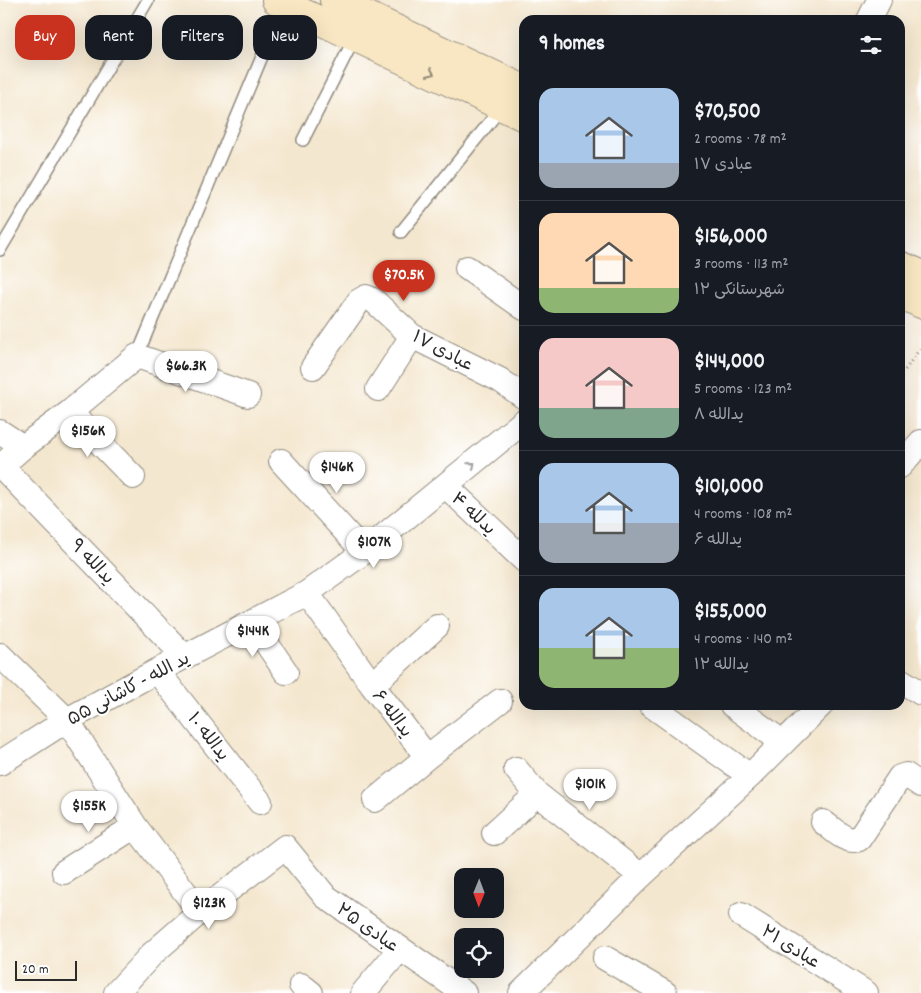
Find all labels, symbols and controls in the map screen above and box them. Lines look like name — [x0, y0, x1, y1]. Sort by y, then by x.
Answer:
chip: Buy — [15, 15, 75, 60]
chip: Rent — [85, 15, 152, 60]
chip: Filters — [162, 15, 243, 60]
chip: New — [253, 15, 317, 60]
text: 9 homes — [539, 30, 605, 60]
icon: filters — [857, 31, 885, 59]
one-way arrow — [426, 67, 435, 77]
text: $70,500 — [694, 98, 761, 128]
icon: home — [579, 108, 639, 168]
text: 2 rooms · 78 m² — [694, 128, 787, 151]
text: عبادی ۱۷ — [694, 154, 753, 177]
text: $156,000 — [694, 223, 768, 253]
icon: home — [579, 233, 639, 293]
text: 3 rooms · 113 m² — [694, 253, 788, 276]
pin: $70.5K — [363, 260, 445, 302]
text: $70.5K — [384, 264, 424, 287]
text: شهرستانکی ۱۲ — [694, 279, 785, 302]
street label: عبادی ۱۷ — [407, 326, 477, 379]
text: $144,000 — [694, 348, 765, 378]
pin: $66.3K — [145, 350, 227, 393]
text: $66.3K — [166, 355, 206, 378]
icon: home — [579, 358, 639, 418]
text: 5 rooms · 123 m² — [694, 378, 792, 401]
text: یدالله ۸ — [694, 404, 744, 427]
pin: $156K — [53, 416, 123, 458]
text: $156K — [71, 420, 105, 443]
pin: $146K — [302, 452, 372, 494]
text: $146K — [320, 456, 354, 479]
one-way arrow — [466, 461, 475, 470]
text: $101,000 — [694, 473, 764, 503]
icon: home — [579, 483, 639, 543]
street label: یدلله ۴ — [444, 488, 500, 542]
text: 4 rooms · 108 m² — [694, 503, 792, 526]
pin: $107K — [339, 526, 409, 569]
text: یدالله ۶ — [694, 529, 742, 552]
text: $107K — [357, 531, 391, 554]
street label: یدالله ۹ — [63, 534, 119, 591]
text: $155,000 — [694, 598, 767, 628]
icon: home — [579, 608, 639, 668]
pin: $144K — [218, 616, 288, 658]
text: $144K — [237, 620, 269, 643]
text: 4 rooms · 140 m² — [694, 628, 793, 651]
street label: ید الله - کاشانی ۵۵ — [63, 647, 195, 733]
text: یدالله ۱۲ — [694, 654, 749, 677]
street label: یدالله ۶ — [365, 685, 417, 744]
street label: یدالله ۱۰ — [180, 708, 234, 767]
pin: $101K — [555, 768, 625, 811]
text: $101K — [574, 773, 606, 796]
pin: $155K — [54, 790, 124, 833]
text: $155K — [72, 795, 106, 818]
north arrow — [454, 868, 504, 918]
map controls — [454, 868, 504, 978]
pin: $123K — [174, 888, 244, 930]
text: $123K — [192, 892, 226, 915]
street label: عبادی ۲۵ — [330, 898, 403, 960]
street label: عبادی ۲۱ — [755, 920, 824, 976]
button: locate — [454, 928, 504, 978]
scale bar — [15, 958, 78, 981]
text: 20 m — [22, 960, 49, 980]

